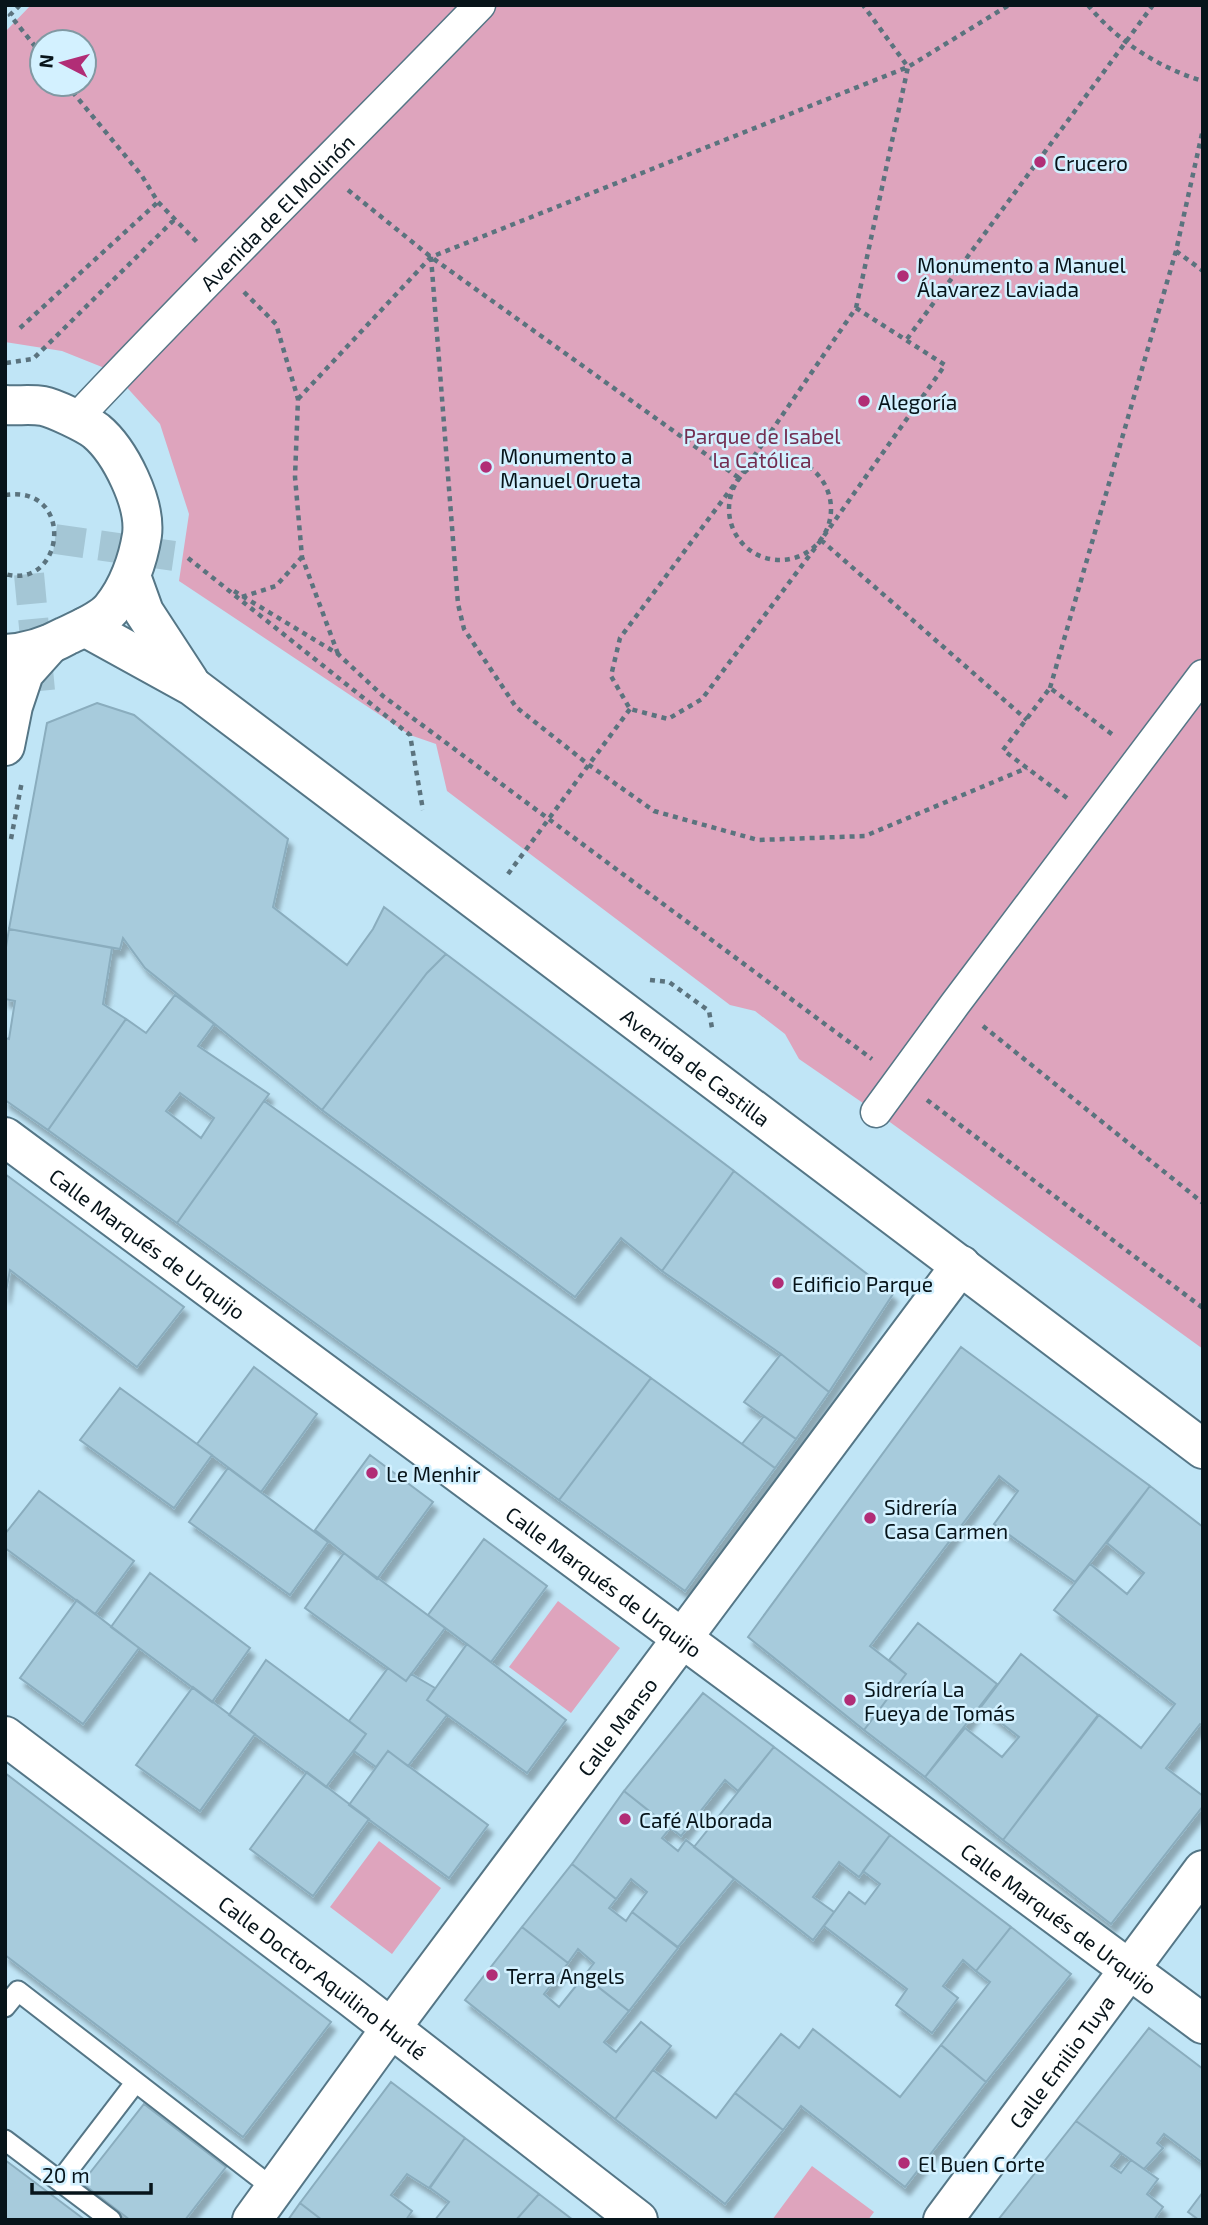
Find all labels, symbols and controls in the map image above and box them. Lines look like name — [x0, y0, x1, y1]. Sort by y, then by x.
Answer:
north arrow — [28, 28, 98, 98]
text: N — [33, 53, 58, 69]
street label: Avenida de El Molinón — [194, 128, 359, 295]
place label: Crucero — [1054, 150, 1128, 175]
marker: Crucero — [1032, 154, 1048, 170]
place label: Monumento a Manuel Álavarez Laviada — [917, 252, 1127, 301]
marker: Monumento a Manuel Álavarez Laviada — [895, 268, 911, 284]
place label: Alegoría — [878, 389, 957, 414]
marker: Alegoría — [856, 393, 872, 409]
park label: Parque de Isabel la Católica — [683, 423, 841, 472]
place label: Monumento a Manuel Orueta — [500, 443, 641, 492]
marker: Monumento a Manuel Orueta — [478, 459, 494, 475]
street label: Avenida de Castilla — [617, 1002, 776, 1131]
street label: Calle Marqués de Urquijo — [45, 1162, 251, 1324]
place label: Edificio Parque — [792, 1271, 933, 1296]
marker: Edificio Parque — [770, 1275, 786, 1291]
place label: Le Menhir — [386, 1461, 481, 1486]
marker: Le Menhir — [364, 1465, 380, 1481]
place label: Sidrería Casa Carmen — [884, 1494, 1008, 1543]
street label: Calle Marqués de Urquijo — [502, 1500, 707, 1662]
marker: Sidrería Casa Carmen — [862, 1510, 878, 1526]
street label: Calle Manso — [572, 1672, 662, 1780]
place label: Sidrería La Fueya de Tomás — [864, 1676, 1015, 1725]
marker: Sidrería La Fueya de Tomás — [842, 1692, 858, 1708]
place label: Café Alborada — [639, 1807, 772, 1832]
marker: Café Alborada — [617, 1811, 633, 1827]
street label: Calle Marqués de Urquijo — [957, 1837, 1162, 1998]
street label: Calle Doctor Aquilino Hurlé — [214, 1890, 432, 2064]
place label: Terra Angels — [506, 1963, 625, 1988]
marker: Terra Angels — [484, 1967, 500, 1983]
street label: Calle Emilio Tuya — [1003, 1989, 1119, 2133]
place label: El Buen Corte — [918, 2151, 1045, 2176]
scale bar — [32, 2152, 150, 2196]
marker: El Buen Corte — [896, 2155, 912, 2171]
text: 20 m — [42, 2162, 90, 2187]

